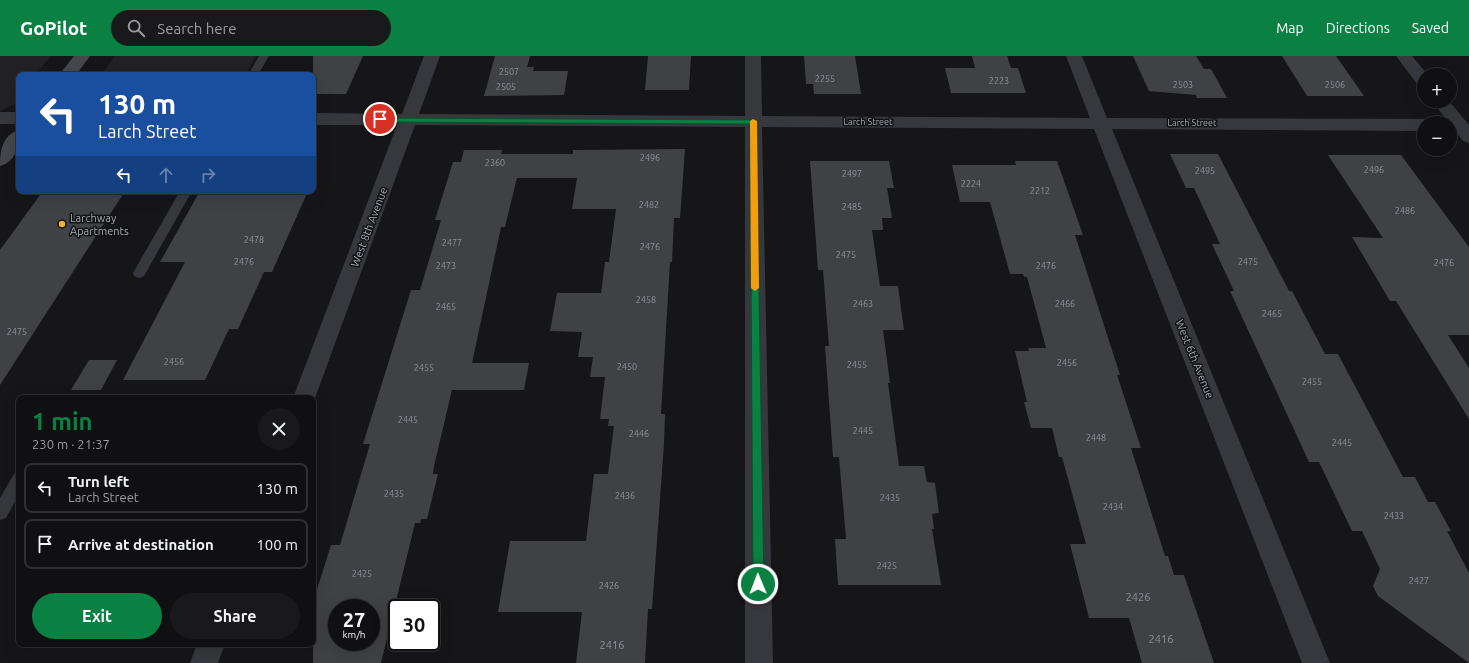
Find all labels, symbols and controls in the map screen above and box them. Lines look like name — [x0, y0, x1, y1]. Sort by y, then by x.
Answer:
search box — [111, 10, 391, 46]
text: GoPilot — [20, 17, 87, 39]
icon: search — [125, 17, 147, 39]
text: Search here — [157, 20, 237, 37]
text: Map — [1276, 20, 1304, 36]
text: Directions — [1326, 20, 1390, 36]
text: Saved — [1412, 20, 1449, 36]
house number: 2507 — [499, 67, 519, 77]
map controls — [1417, 68, 1457, 156]
button: + — [1417, 68, 1457, 108]
house number: 2255 — [815, 74, 835, 84]
house number: 2223 — [989, 76, 1009, 86]
house number: 2503 — [1173, 80, 1193, 90]
house number: 2506 — [1325, 80, 1345, 90]
house number: 2505 — [496, 82, 516, 92]
icon: left — [32, 88, 84, 140]
text: 130 m — [98, 88, 176, 119]
pin — [363, 102, 397, 136]
icon: arrive — [369, 108, 391, 130]
button: − — [1417, 116, 1457, 156]
street label: Larch Street — [843, 117, 893, 127]
street label: Larch Street — [1167, 118, 1217, 128]
text: Larch Street — [98, 121, 196, 141]
house number: 2496 — [640, 153, 660, 163]
house number: 2360 — [485, 158, 505, 168]
icon: left — [113, 164, 135, 186]
icon: ahead — [155, 164, 177, 186]
icon: right — [197, 164, 219, 186]
house number: 2496 — [1364, 165, 1384, 175]
house number: 2495 — [1195, 166, 1215, 176]
house number: 2497 — [842, 169, 862, 179]
house number: 2224 — [961, 179, 981, 189]
street label: West 8th Avenue — [348, 186, 390, 268]
house number: 2212 — [1030, 186, 1050, 196]
house number: 2482 — [639, 200, 659, 210]
house number: 2485 — [842, 202, 862, 212]
house number: 2486 — [1395, 206, 1415, 216]
place label: Larchway Apartments — [70, 212, 129, 237]
marker: Larchway Apartments — [57, 219, 67, 229]
house number: 2478 — [244, 235, 264, 245]
house number: 2477 — [442, 238, 462, 248]
house number: 2476 — [640, 242, 660, 252]
house number: 2475 — [836, 250, 856, 260]
house number: 2476 — [234, 257, 254, 267]
house number: 2475 — [1238, 257, 1258, 267]
house number: 2476 — [1434, 258, 1454, 268]
house number: 2473 — [436, 261, 456, 271]
house number: 2476 — [1036, 261, 1056, 271]
house number: 2458 — [636, 295, 656, 305]
house number: 2463 — [853, 299, 873, 309]
house number: 2466 — [1055, 299, 1075, 309]
house number: 2465 — [436, 302, 456, 312]
house number: 2465 — [1262, 309, 1282, 319]
street label: West 6th Avenue — [1174, 318, 1216, 400]
house number: 2475 — [7, 327, 27, 337]
house number: 2456 — [164, 357, 184, 367]
house number: 2456 — [1057, 358, 1077, 368]
house number: 2455 — [847, 360, 867, 370]
house number: 2450 — [617, 362, 637, 372]
house number: 2455 — [414, 363, 434, 373]
house number: 2455 — [1302, 377, 1322, 387]
text: 1 min — [32, 408, 93, 435]
button: close — [258, 408, 300, 450]
house number: 2445 — [398, 415, 418, 425]
house number: 2445 — [853, 426, 873, 436]
house number: 2446 — [629, 429, 649, 439]
house number: 2448 — [1086, 433, 1106, 443]
text: 230 m · 21:37 — [32, 437, 110, 451]
house number: 2445 — [1332, 438, 1352, 448]
text: Turn left — [68, 473, 129, 490]
icon: left — [34, 477, 56, 499]
text: 130 m — [256, 480, 298, 497]
house number: 2435 — [384, 489, 404, 499]
text: Larch Street — [68, 490, 139, 504]
house number: 2436 — [615, 491, 635, 501]
house number: 2435 — [880, 493, 900, 503]
house number: 2434 — [1103, 502, 1123, 512]
house number: 2433 — [1384, 511, 1404, 521]
icon: arrive — [34, 533, 56, 555]
text: Arrive at destination — [68, 536, 214, 553]
text: 100 m — [256, 536, 298, 553]
house number: 2425 — [877, 561, 897, 571]
position arrow — [737, 563, 779, 605]
house number: 2425 — [352, 569, 372, 579]
house number: 2427 — [1409, 576, 1429, 586]
house number: 2426 — [599, 581, 619, 591]
house number: 2426 — [1126, 591, 1150, 603]
button: Exit — [32, 593, 162, 639]
button: Share — [170, 593, 300, 639]
speed limit sign: 30 — [388, 599, 440, 651]
text: 27 — [343, 608, 365, 631]
text: km/h — [342, 629, 366, 640]
house number: 2416 — [1149, 633, 1173, 645]
house number: 2416 — [600, 639, 624, 651]

